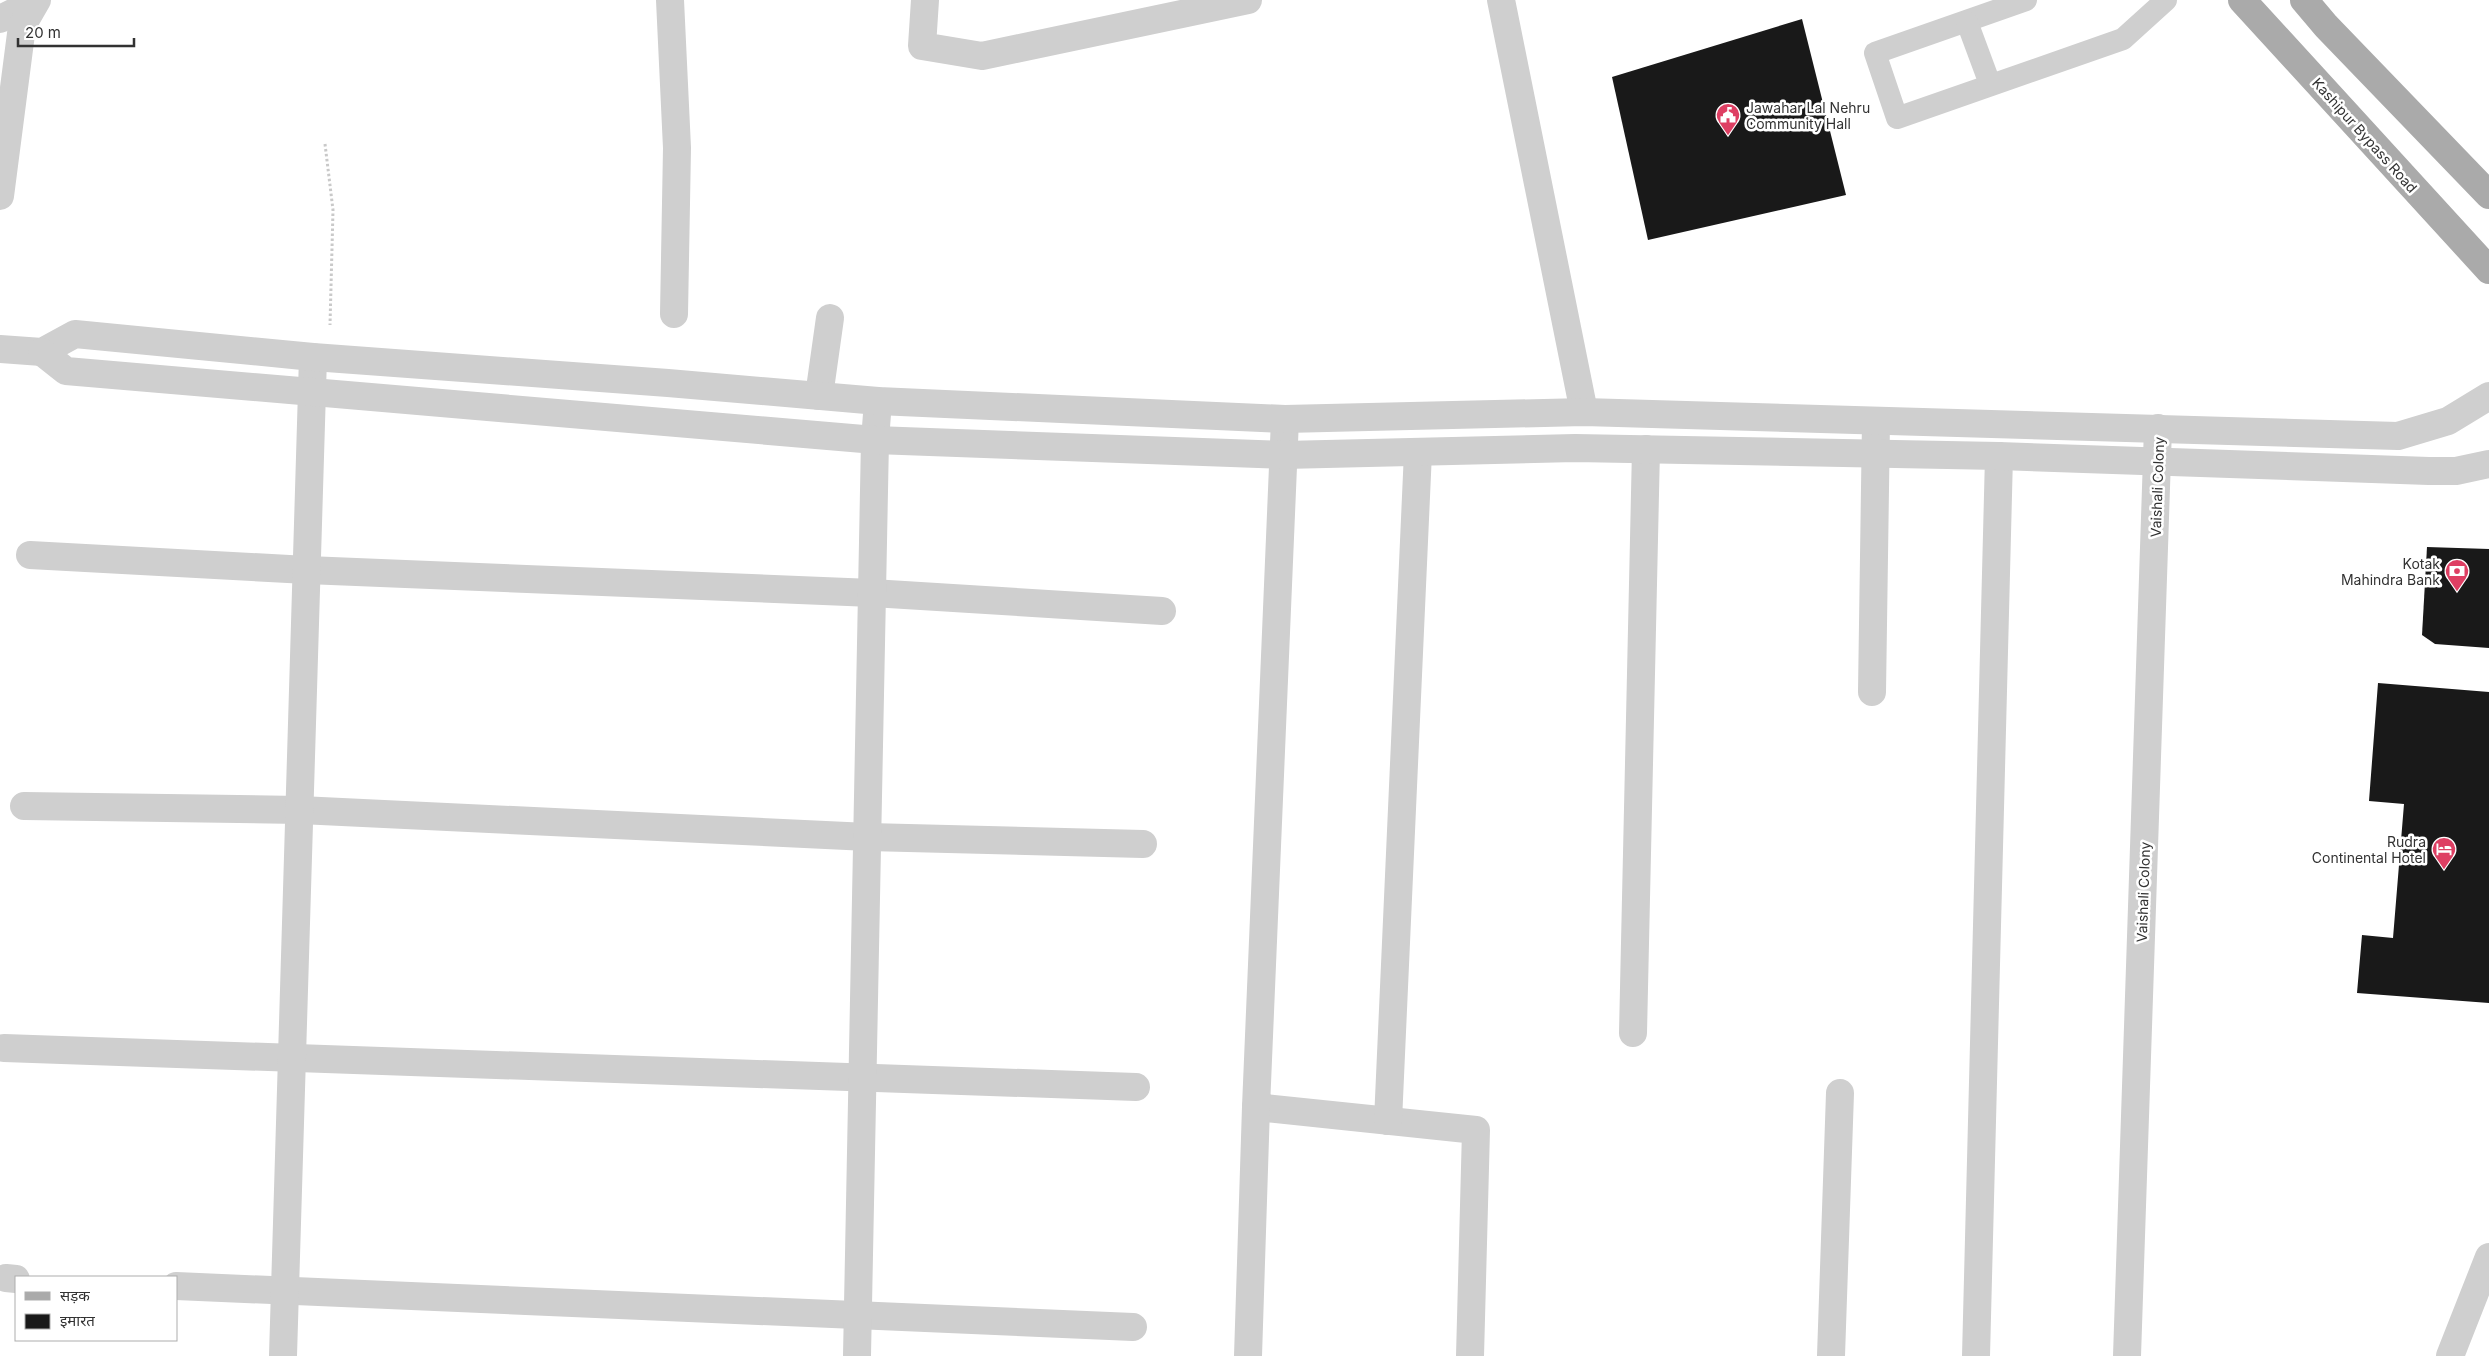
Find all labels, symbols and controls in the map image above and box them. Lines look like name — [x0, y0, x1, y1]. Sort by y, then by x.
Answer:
scale bar — [18, 15, 134, 47]
text: 20 m — [25, 23, 61, 42]
street label: Kashipur Bypass Road — [2309, 74, 2421, 196]
place label: Jawahar Lal Nehru Community Hall — [1746, 99, 1870, 132]
public building icon: Jawahar Lal Nehru Community Hall — [1715, 102, 1741, 136]
street label: Vaishali Colony — [2147, 436, 2167, 538]
place label: Kotak Mahindra Bank — [2341, 555, 2440, 588]
bank icon: Kotak Mahindra Bank — [2444, 558, 2470, 592]
place label: Rudra Continental Hotel — [2312, 833, 2426, 866]
hotel icon: Rudra Continental Hotel — [2431, 836, 2457, 870]
street label: Vaishali Colony — [2133, 841, 2153, 943]
legend — [15, 1276, 178, 1341]
text: सड़क — [60, 1286, 90, 1305]
text: इमारत — [60, 1311, 95, 1330]

